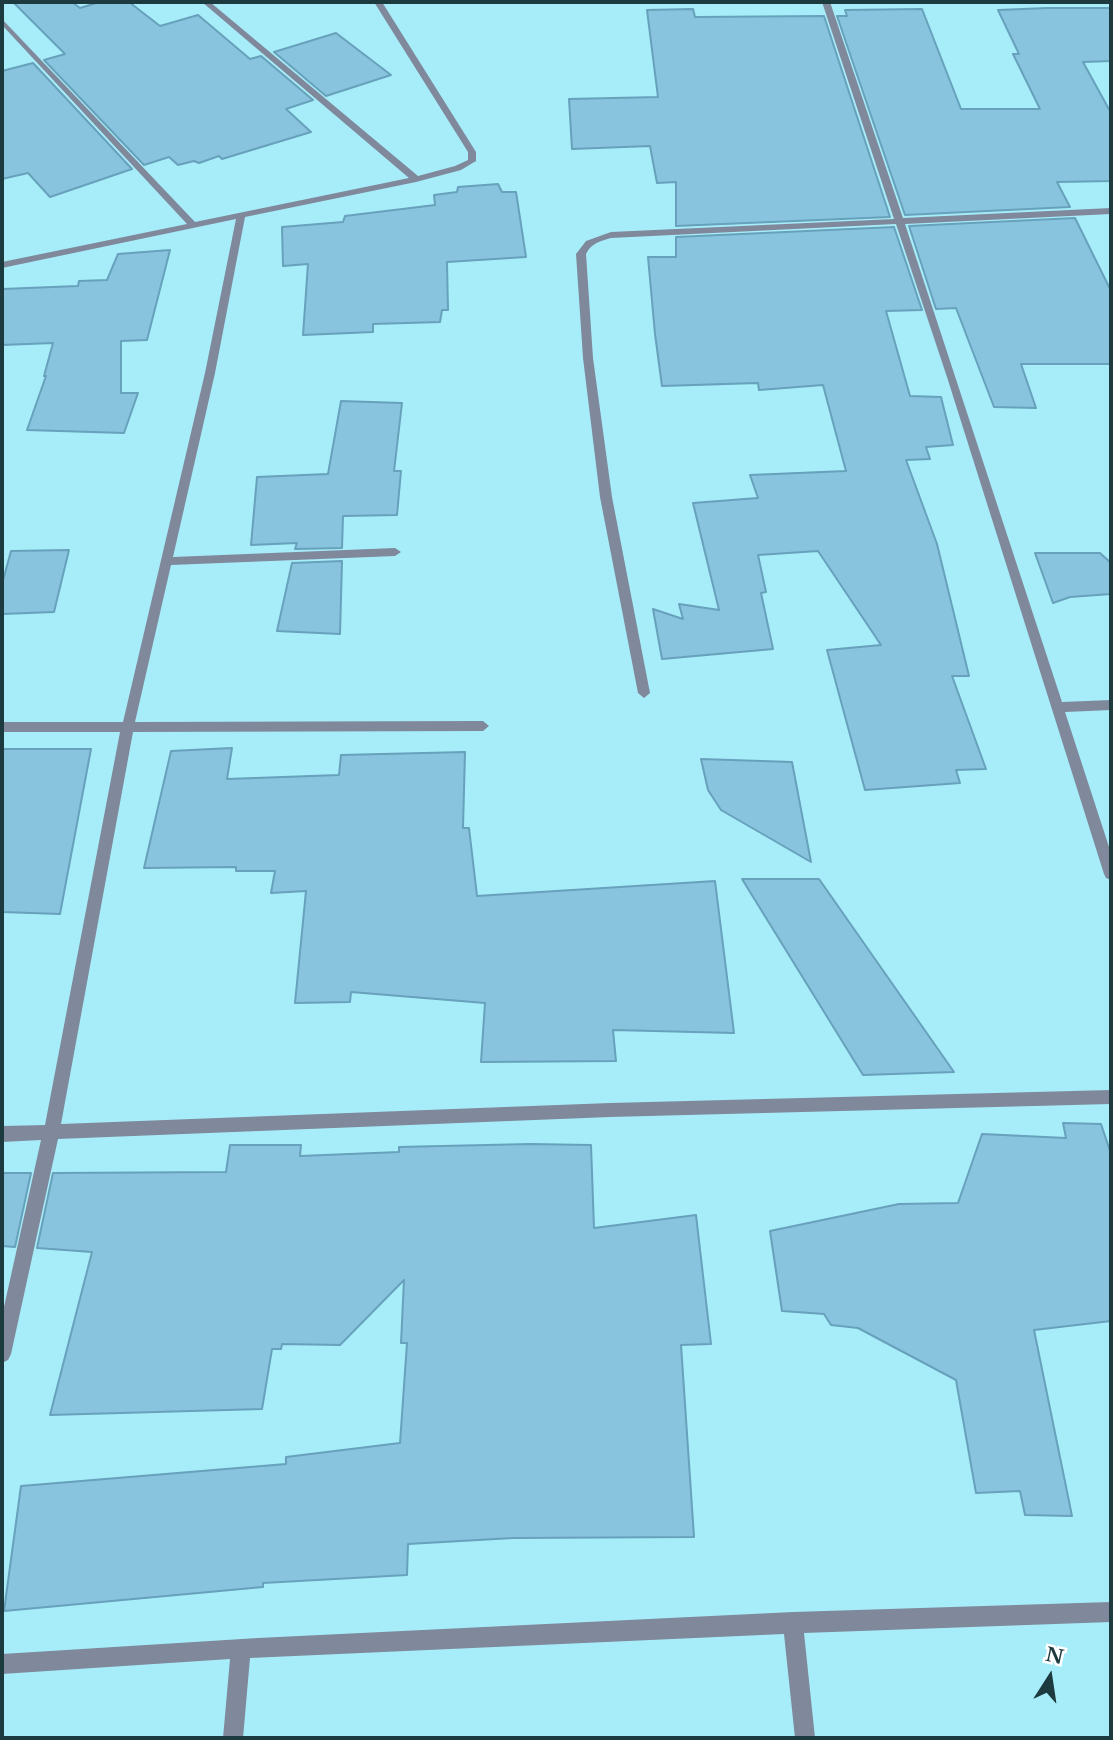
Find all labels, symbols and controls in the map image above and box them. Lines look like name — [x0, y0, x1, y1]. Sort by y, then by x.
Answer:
north arrow — [1015, 1642, 1085, 1712]
text: N — [1043, 1643, 1066, 1669]

